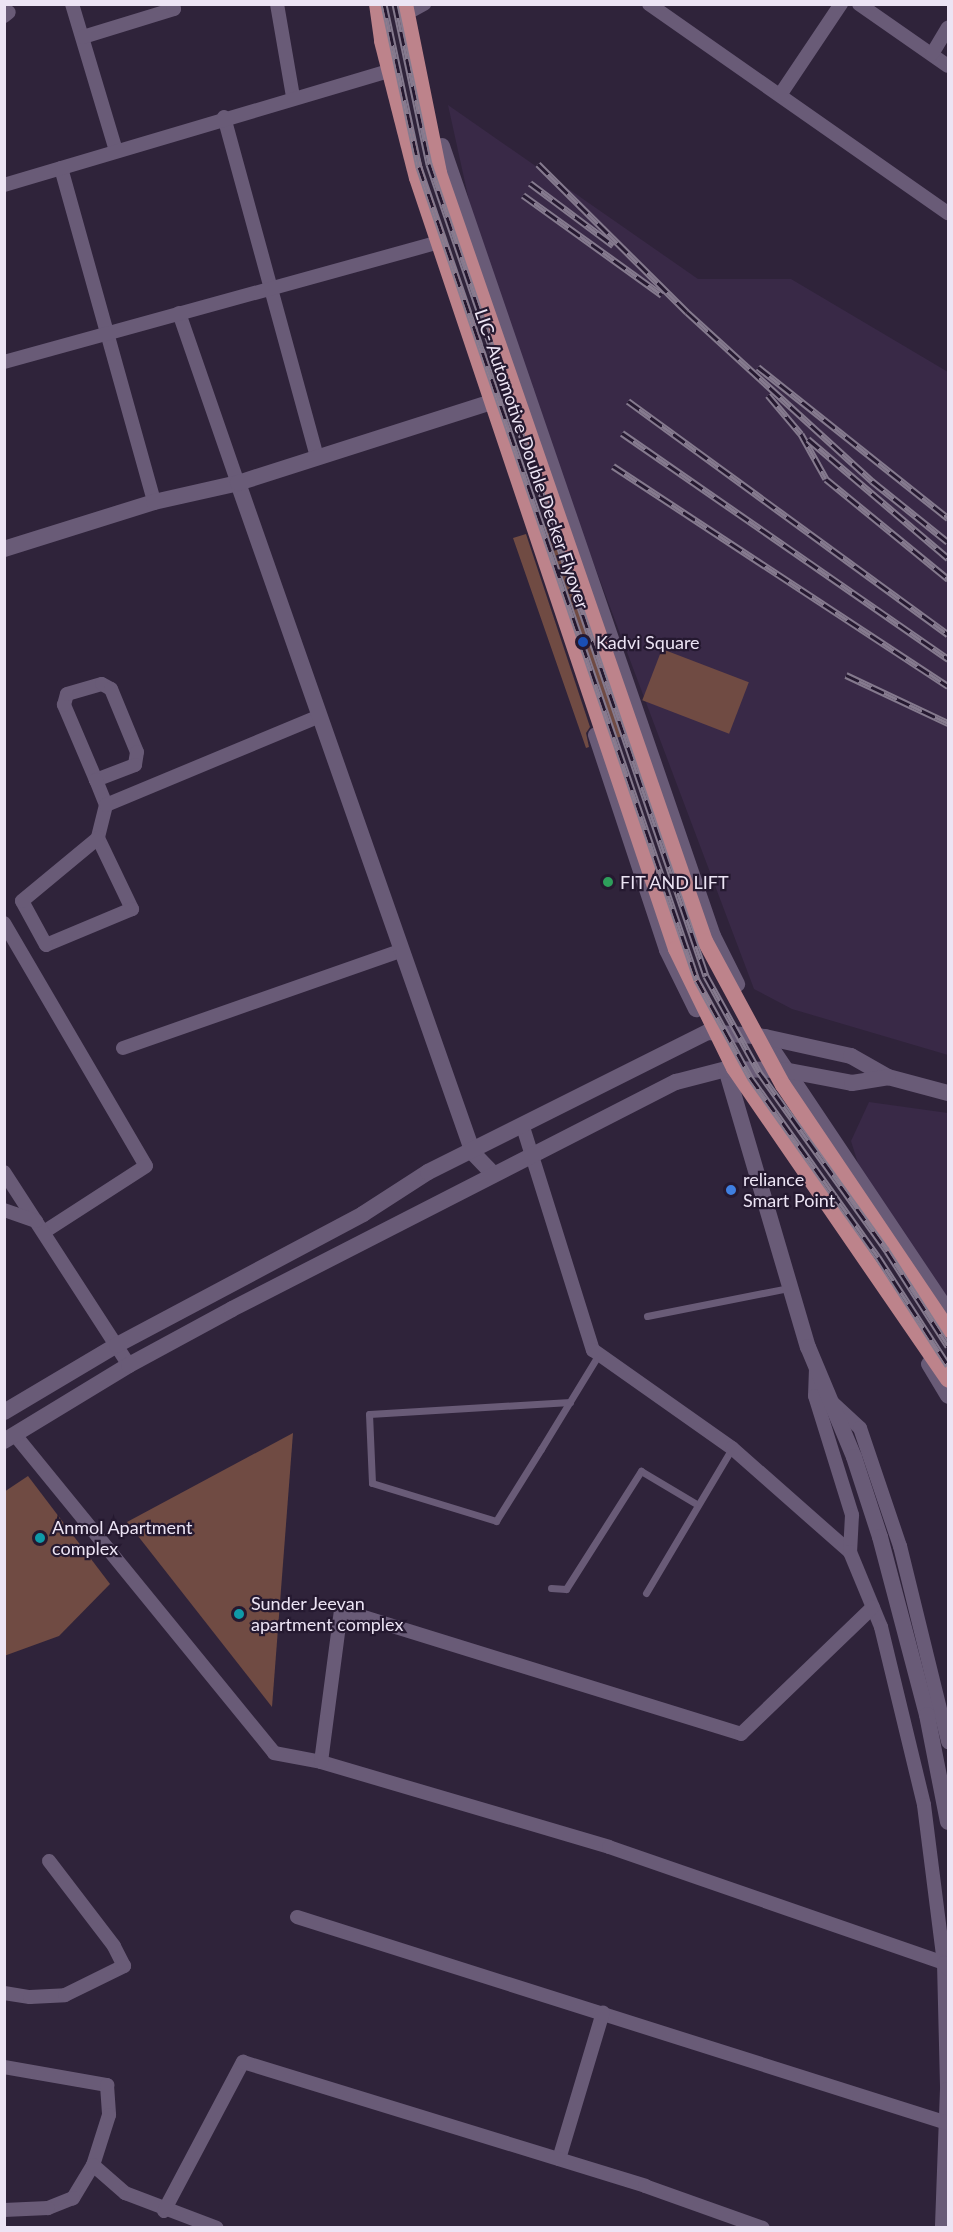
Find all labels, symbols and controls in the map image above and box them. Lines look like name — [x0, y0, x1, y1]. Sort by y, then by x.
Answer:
street label: LIC- Automotive Double Decker Flyover — [470, 306, 594, 612]
place label: Kadvi Square — [596, 631, 700, 653]
marker: Kadvi Square — [574, 633, 592, 651]
place label: FIT AND LIFT — [620, 871, 730, 893]
marker: FIT AND LIFT — [601, 875, 615, 889]
place label: reliance Smart Point — [743, 1169, 835, 1212]
marker: reliance Smart Point — [724, 1183, 738, 1197]
place label: Anmol Apartment complex — [52, 1517, 193, 1559]
marker: Anmol Apartment complex — [33, 1531, 47, 1545]
place label: Sunder Jeevan apartment complex — [251, 1593, 403, 1636]
marker: Sunder Jeevan apartment complex — [232, 1607, 246, 1621]

